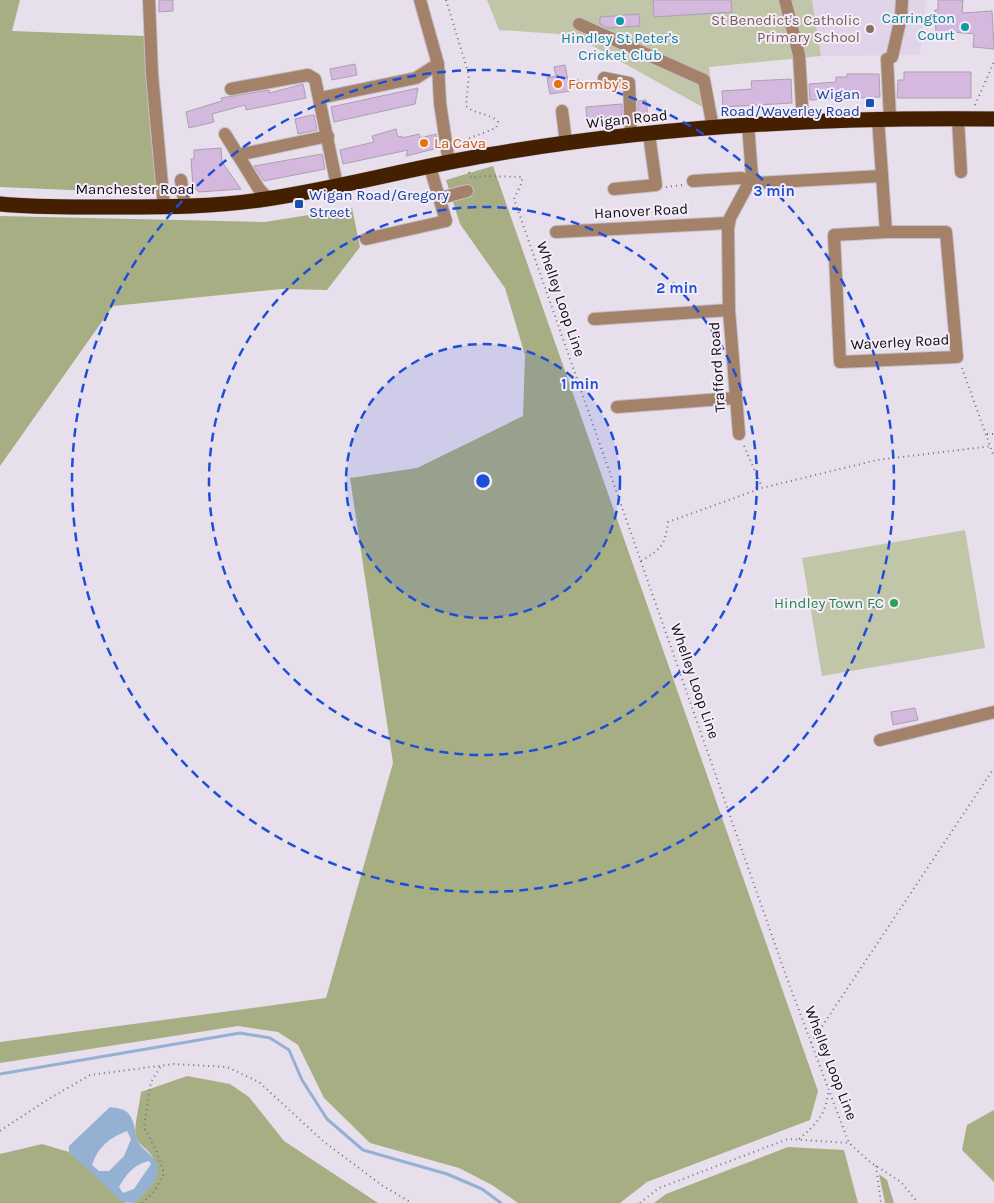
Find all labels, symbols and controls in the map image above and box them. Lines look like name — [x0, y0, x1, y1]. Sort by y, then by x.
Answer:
place label: Carrington Court — [882, 9, 955, 44]
place label: St Benedict's Catholic Primary School — [711, 11, 860, 46]
marker: Hindley St Peter's Cricket Club — [614, 15, 626, 27]
marker: Carrington Court — [959, 21, 971, 33]
marker: St Benedict's Catholic Primary School — [864, 23, 876, 35]
place label: Hindley St Peter's Cricket Club — [561, 29, 679, 64]
place label: Formby's — [568, 75, 629, 93]
marker: Formby's — [552, 78, 564, 90]
place label: Wigan Road/Waverley Road — [720, 85, 860, 120]
marker: Wigan Road/Waverley Road — [864, 97, 876, 109]
street label: Wigan Road — [585, 106, 669, 132]
place label: La Cava — [434, 134, 486, 152]
marker: La Cava — [418, 137, 430, 149]
street label: Manchester Road — [75, 180, 195, 198]
text: 3 min — [753, 182, 795, 200]
place label: Wigan Road/Gregory Street — [309, 186, 449, 221]
marker: Wigan Road/Gregory Street — [293, 198, 305, 210]
street label: Hanover Road — [593, 200, 689, 222]
street label: Whelley Loop Line — [533, 239, 589, 359]
text: 2 min — [656, 279, 698, 297]
street label: Trafford Road — [705, 321, 729, 413]
street label: Waverley Road — [850, 330, 950, 354]
text: 1 min — [561, 375, 599, 393]
centre of rings — [474, 472, 492, 490]
place label: Hindley Town FC — [774, 594, 884, 612]
marker: Hindley Town FC — [888, 597, 900, 609]
street label: Whelley Loop Line — [667, 621, 723, 741]
street label: Whelley Loop Line — [801, 1003, 861, 1123]

